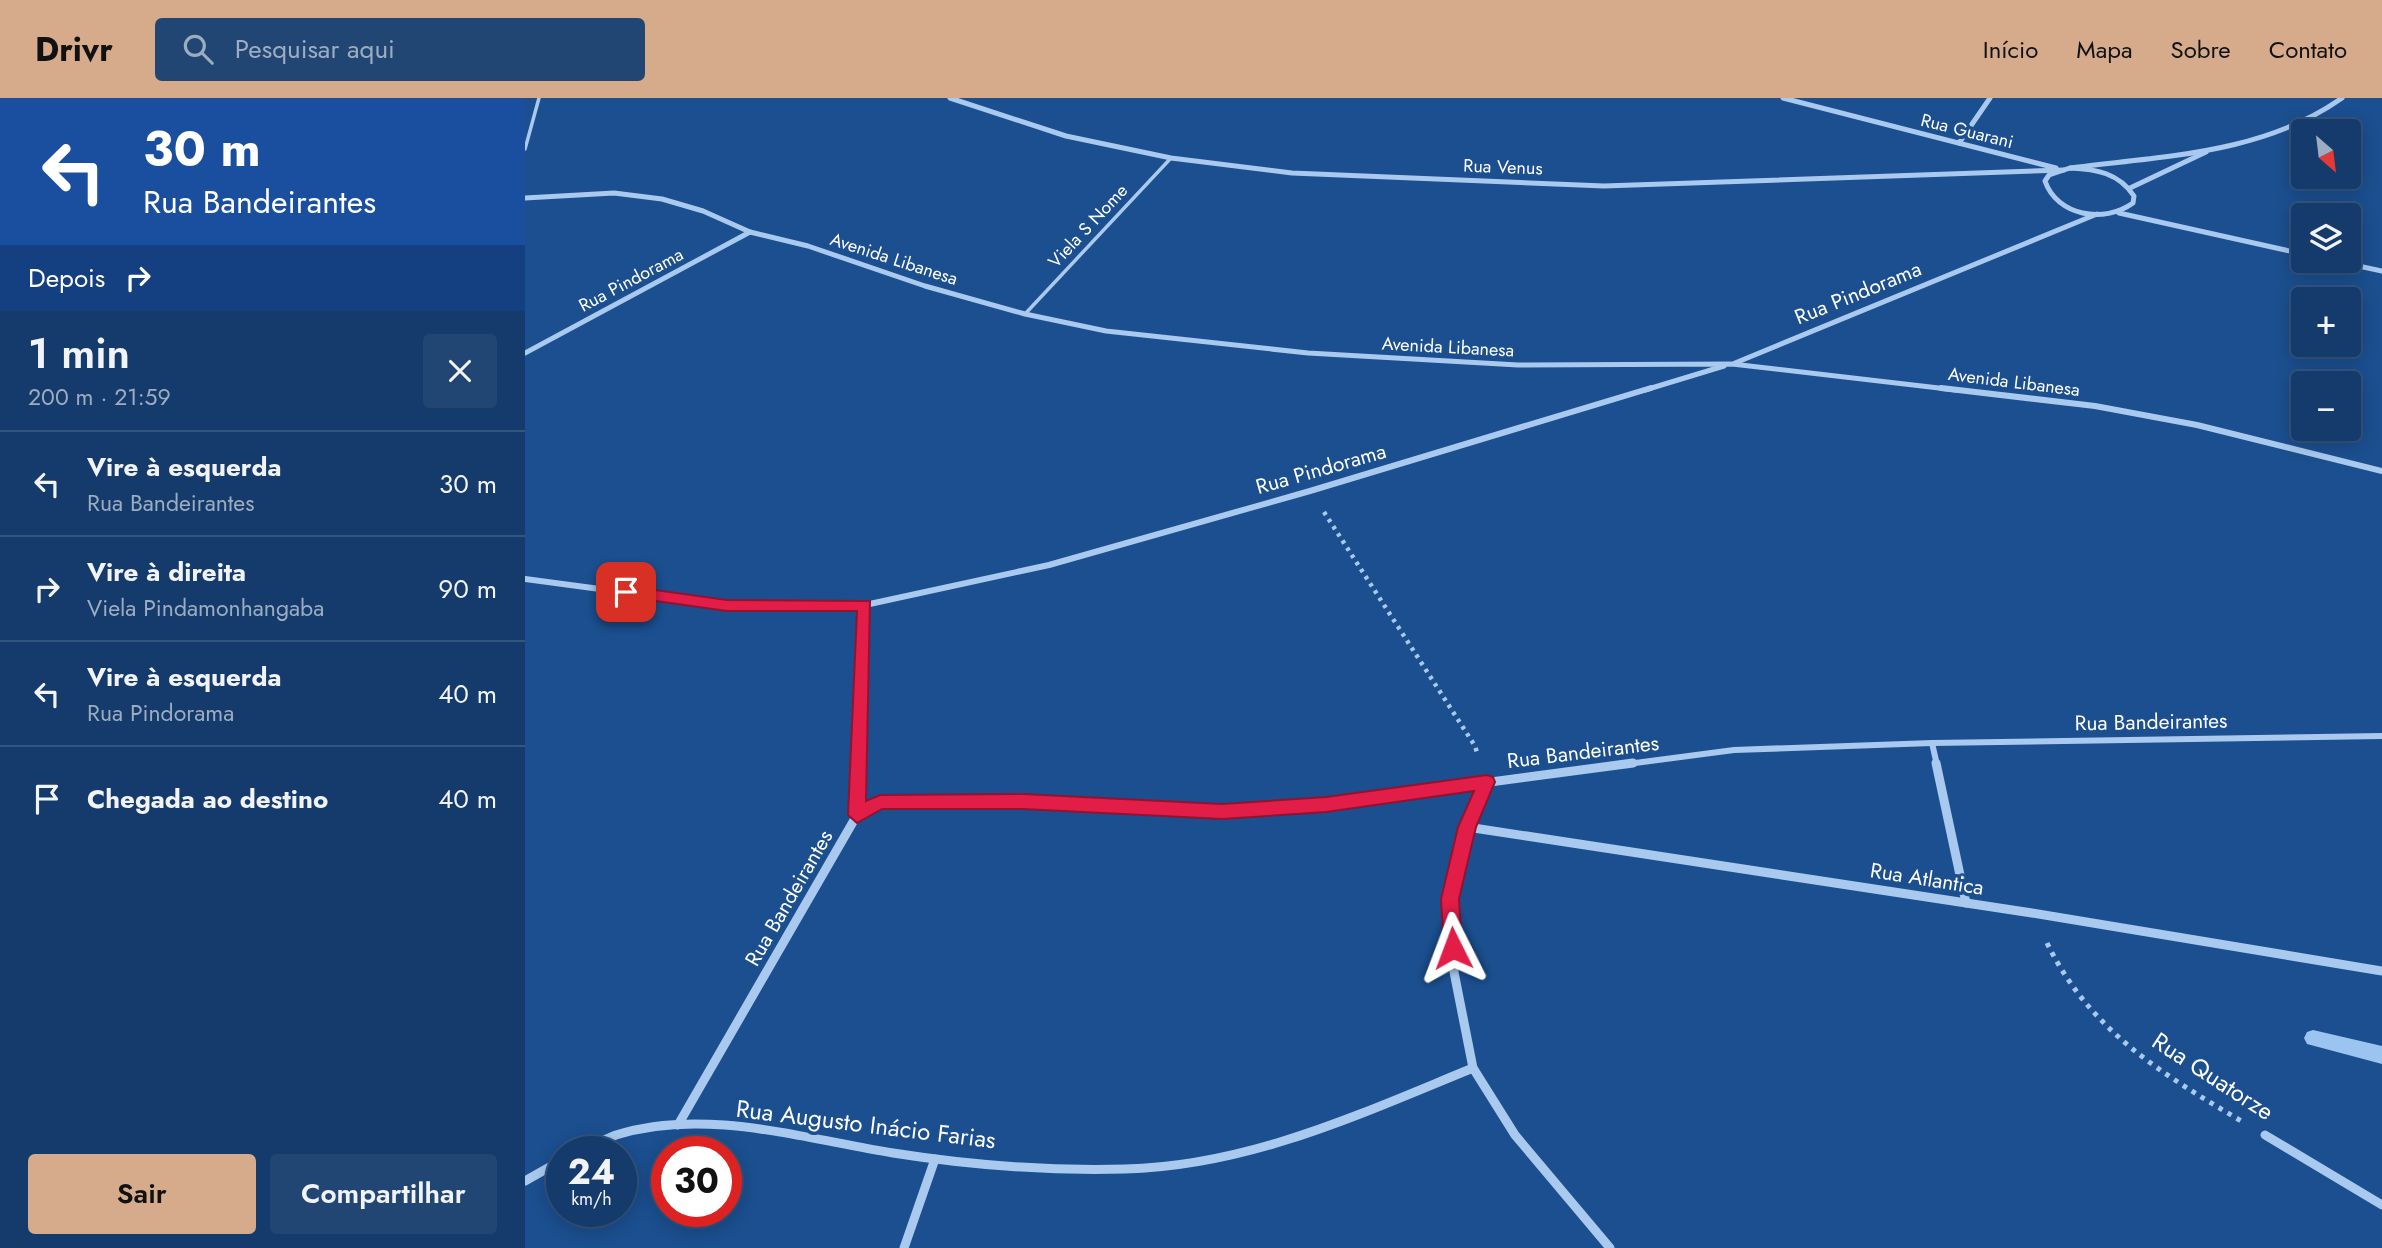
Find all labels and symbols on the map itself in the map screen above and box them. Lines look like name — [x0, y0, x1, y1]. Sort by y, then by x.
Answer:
street label: Rua Guarani — [1918, 107, 2016, 155]
north arrow — [2291, 119, 2361, 189]
street label: Rua Venus — [1463, 153, 1543, 181]
street label: Viela S Nome — [1042, 178, 1134, 274]
street label: Avenida Libanesa — [827, 226, 961, 292]
street label: Rua Pindorama — [574, 241, 688, 319]
street label: Rua Pindorama — [1790, 254, 1926, 332]
street label: Avenida Libanesa — [1381, 331, 1515, 363]
street label: Avenida Libanesa — [1947, 361, 2081, 403]
street label: Rua Pindorama — [1252, 436, 1390, 502]
pin — [596, 562, 656, 622]
street label: Rua Bandeirantes — [2074, 706, 2228, 738]
street label: Rua Bandeirantes — [1505, 728, 1661, 776]
street label: Rua Bandeirantes — [738, 824, 840, 972]
street label: Rua Atlantica — [1868, 855, 1986, 903]
position arrow — [1416, 911, 1490, 985]
street label: Rua Quatorze — [2145, 1024, 2281, 1128]
street label: Rua Augusto Inácio Farias — [734, 1091, 998, 1157]
speed limit sign: 30 — [651, 1136, 742, 1227]

